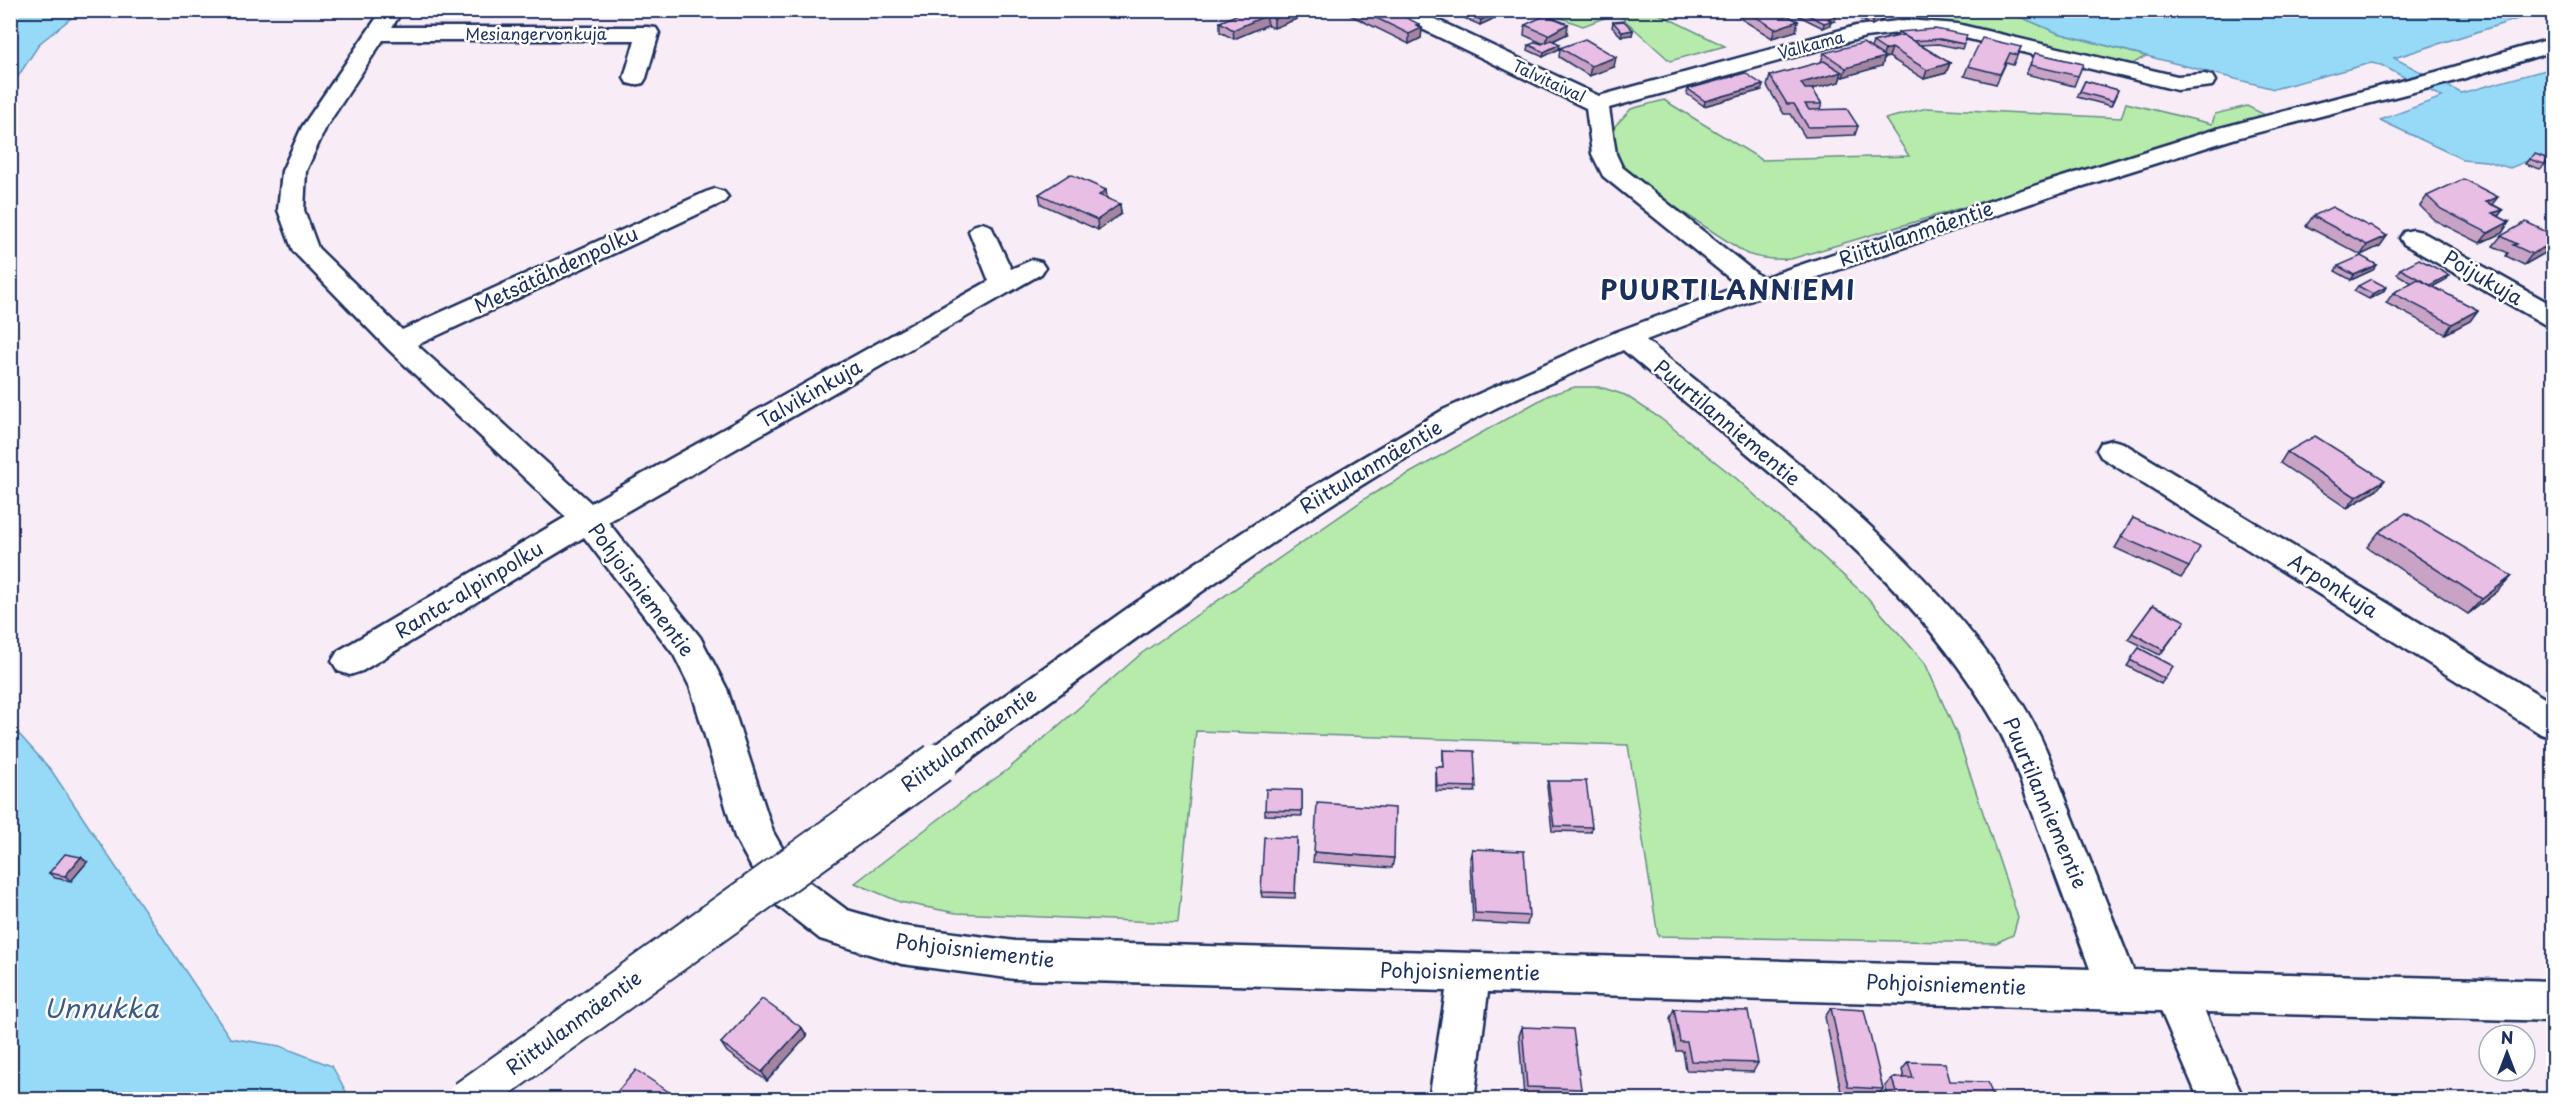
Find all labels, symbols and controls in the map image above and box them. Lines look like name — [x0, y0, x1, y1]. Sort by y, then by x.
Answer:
street label: Mesiangervonkuja — [465, 21, 607, 45]
street label: Valkama — [1775, 24, 1847, 64]
street label: Talvitaival — [1509, 53, 1590, 108]
street label: Riittulanmäentie — [1834, 193, 1997, 274]
street label: Metsätähdenpolku — [469, 218, 642, 320]
street label: Poijukuja — [2438, 242, 2529, 312]
district label: PUURTILANNIEMI — [1600, 270, 1856, 309]
street label: Talvikinkuja — [752, 351, 868, 435]
street label: Puurtilanniementie — [1648, 352, 1808, 493]
street label: Riittulanmäentie — [1294, 412, 1447, 521]
street label: Pohjoisniementie — [582, 516, 702, 662]
street label: Ranta-alpinpolku — [389, 533, 548, 645]
street label: Arponkuja — [2283, 546, 2385, 625]
street label: Riittulanmäentie — [894, 680, 1043, 799]
street label: Puurtilanniementie — [1996, 712, 2096, 893]
street label: Pohjoisniementie — [894, 925, 1056, 975]
street label: Pohjoisniementie — [1380, 955, 1540, 987]
street label: Riittulanmäentie — [499, 963, 648, 1082]
street label: Pohjoisniementie — [1865, 966, 2027, 1002]
water label: Unnukka — [44, 988, 159, 1027]
north arrow — [2477, 1023, 2537, 1083]
text: N — [2501, 1025, 2513, 1049]

